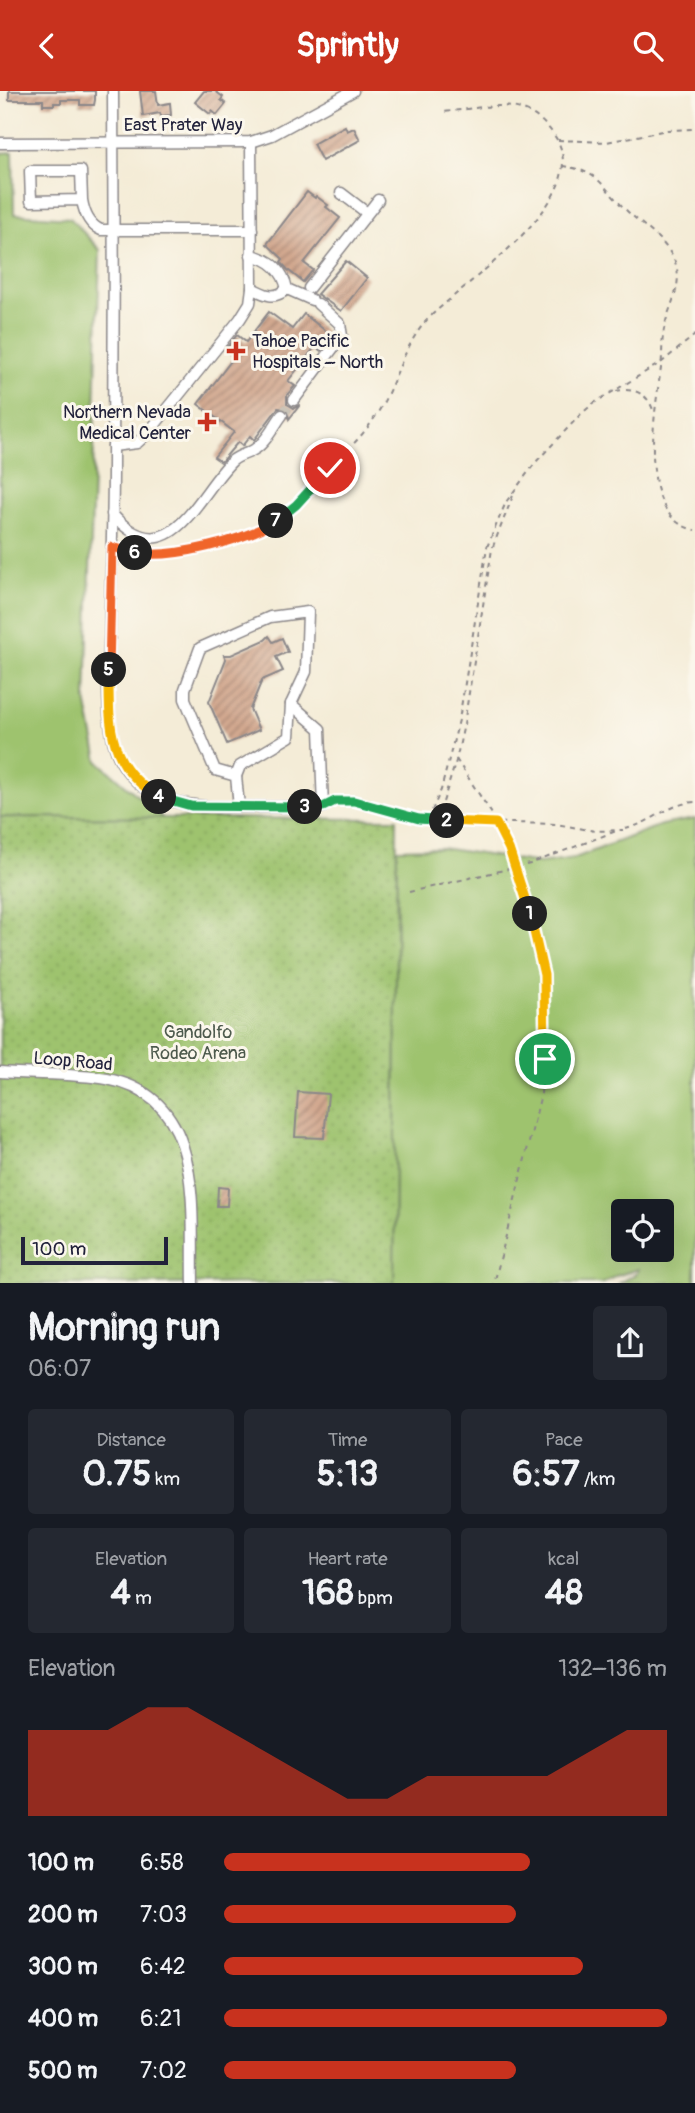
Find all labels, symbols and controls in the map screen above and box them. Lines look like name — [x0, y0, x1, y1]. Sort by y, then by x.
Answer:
text: Sprintly — [296, 26, 399, 66]
icon: back — [28, 27, 66, 65]
icon: search — [629, 27, 667, 65]
street label: East Prater Way — [124, 114, 243, 137]
place label: Tahoe Pacific Hospitals – North — [252, 330, 383, 374]
marker: Tahoe Pacific Hospitals – North — [226, 341, 246, 361]
place label: Northern Nevada Medical Center — [63, 401, 192, 445]
marker: Northern Nevada Medical Center — [197, 412, 217, 432]
pin — [300, 438, 360, 498]
icon: check — [311, 449, 349, 487]
pin: 7 — [258, 503, 294, 539]
text: 7 — [270, 508, 281, 532]
pin: 6 — [118, 535, 152, 571]
text: 6 — [129, 540, 140, 564]
pin: 5 — [92, 653, 126, 687]
text: 5 — [103, 657, 114, 681]
pin: 4 — [142, 779, 176, 815]
text: 4 — [153, 784, 164, 808]
pin: 3 — [288, 789, 322, 825]
text: 3 — [299, 794, 310, 818]
pin: 2 — [430, 803, 464, 839]
text: 2 — [441, 808, 452, 832]
pin: 1 — [512, 897, 548, 931]
text: 1 — [526, 901, 533, 925]
park label: Gandolfo Rodeo Arena — [150, 1021, 246, 1065]
pin — [515, 1029, 575, 1089]
icon: arrive — [526, 1040, 564, 1078]
street label: Loop Road — [32, 1047, 113, 1076]
map controls — [611, 1199, 674, 1262]
button: locate — [611, 1199, 674, 1262]
scale bar — [21, 1234, 168, 1266]
text: 100 m — [32, 1237, 86, 1261]
text: Morning run — [28, 1304, 220, 1352]
button: share — [593, 1306, 667, 1380]
text: 06:07 — [28, 1354, 91, 1383]
text: Distance — [96, 1428, 166, 1452]
text: Time — [328, 1428, 367, 1452]
text: Pace — [545, 1428, 583, 1452]
text: 0.75 — [82, 1452, 151, 1496]
text: 5:13 — [317, 1452, 378, 1496]
text: 6:57 — [512, 1452, 580, 1496]
text: km — [151, 1467, 180, 1491]
text: /km — [580, 1467, 615, 1491]
text: Elevation — [95, 1547, 167, 1571]
text: Heart rate — [307, 1547, 388, 1571]
text: kcal — [548, 1547, 579, 1571]
text: 4 — [111, 1571, 131, 1615]
text: 168 — [302, 1571, 354, 1615]
text: 48 — [545, 1571, 583, 1615]
text: m — [131, 1586, 152, 1610]
text: bpm — [354, 1586, 393, 1610]
text: Elevation — [28, 1654, 116, 1683]
text: 132–136 m — [558, 1654, 667, 1683]
text: 100 m — [28, 1848, 94, 1877]
text: 6:58 — [140, 1848, 184, 1877]
text: 200 m — [28, 1900, 98, 1929]
text: 7:03 — [140, 1900, 187, 1929]
text: 300 m — [28, 1952, 98, 1981]
text: 6:42 — [140, 1952, 186, 1981]
text: 400 m — [28, 2004, 98, 2033]
text: 6:21 — [140, 2004, 181, 2033]
text: 500 m — [28, 2056, 97, 2085]
text: 7:02 — [140, 2056, 187, 2085]

